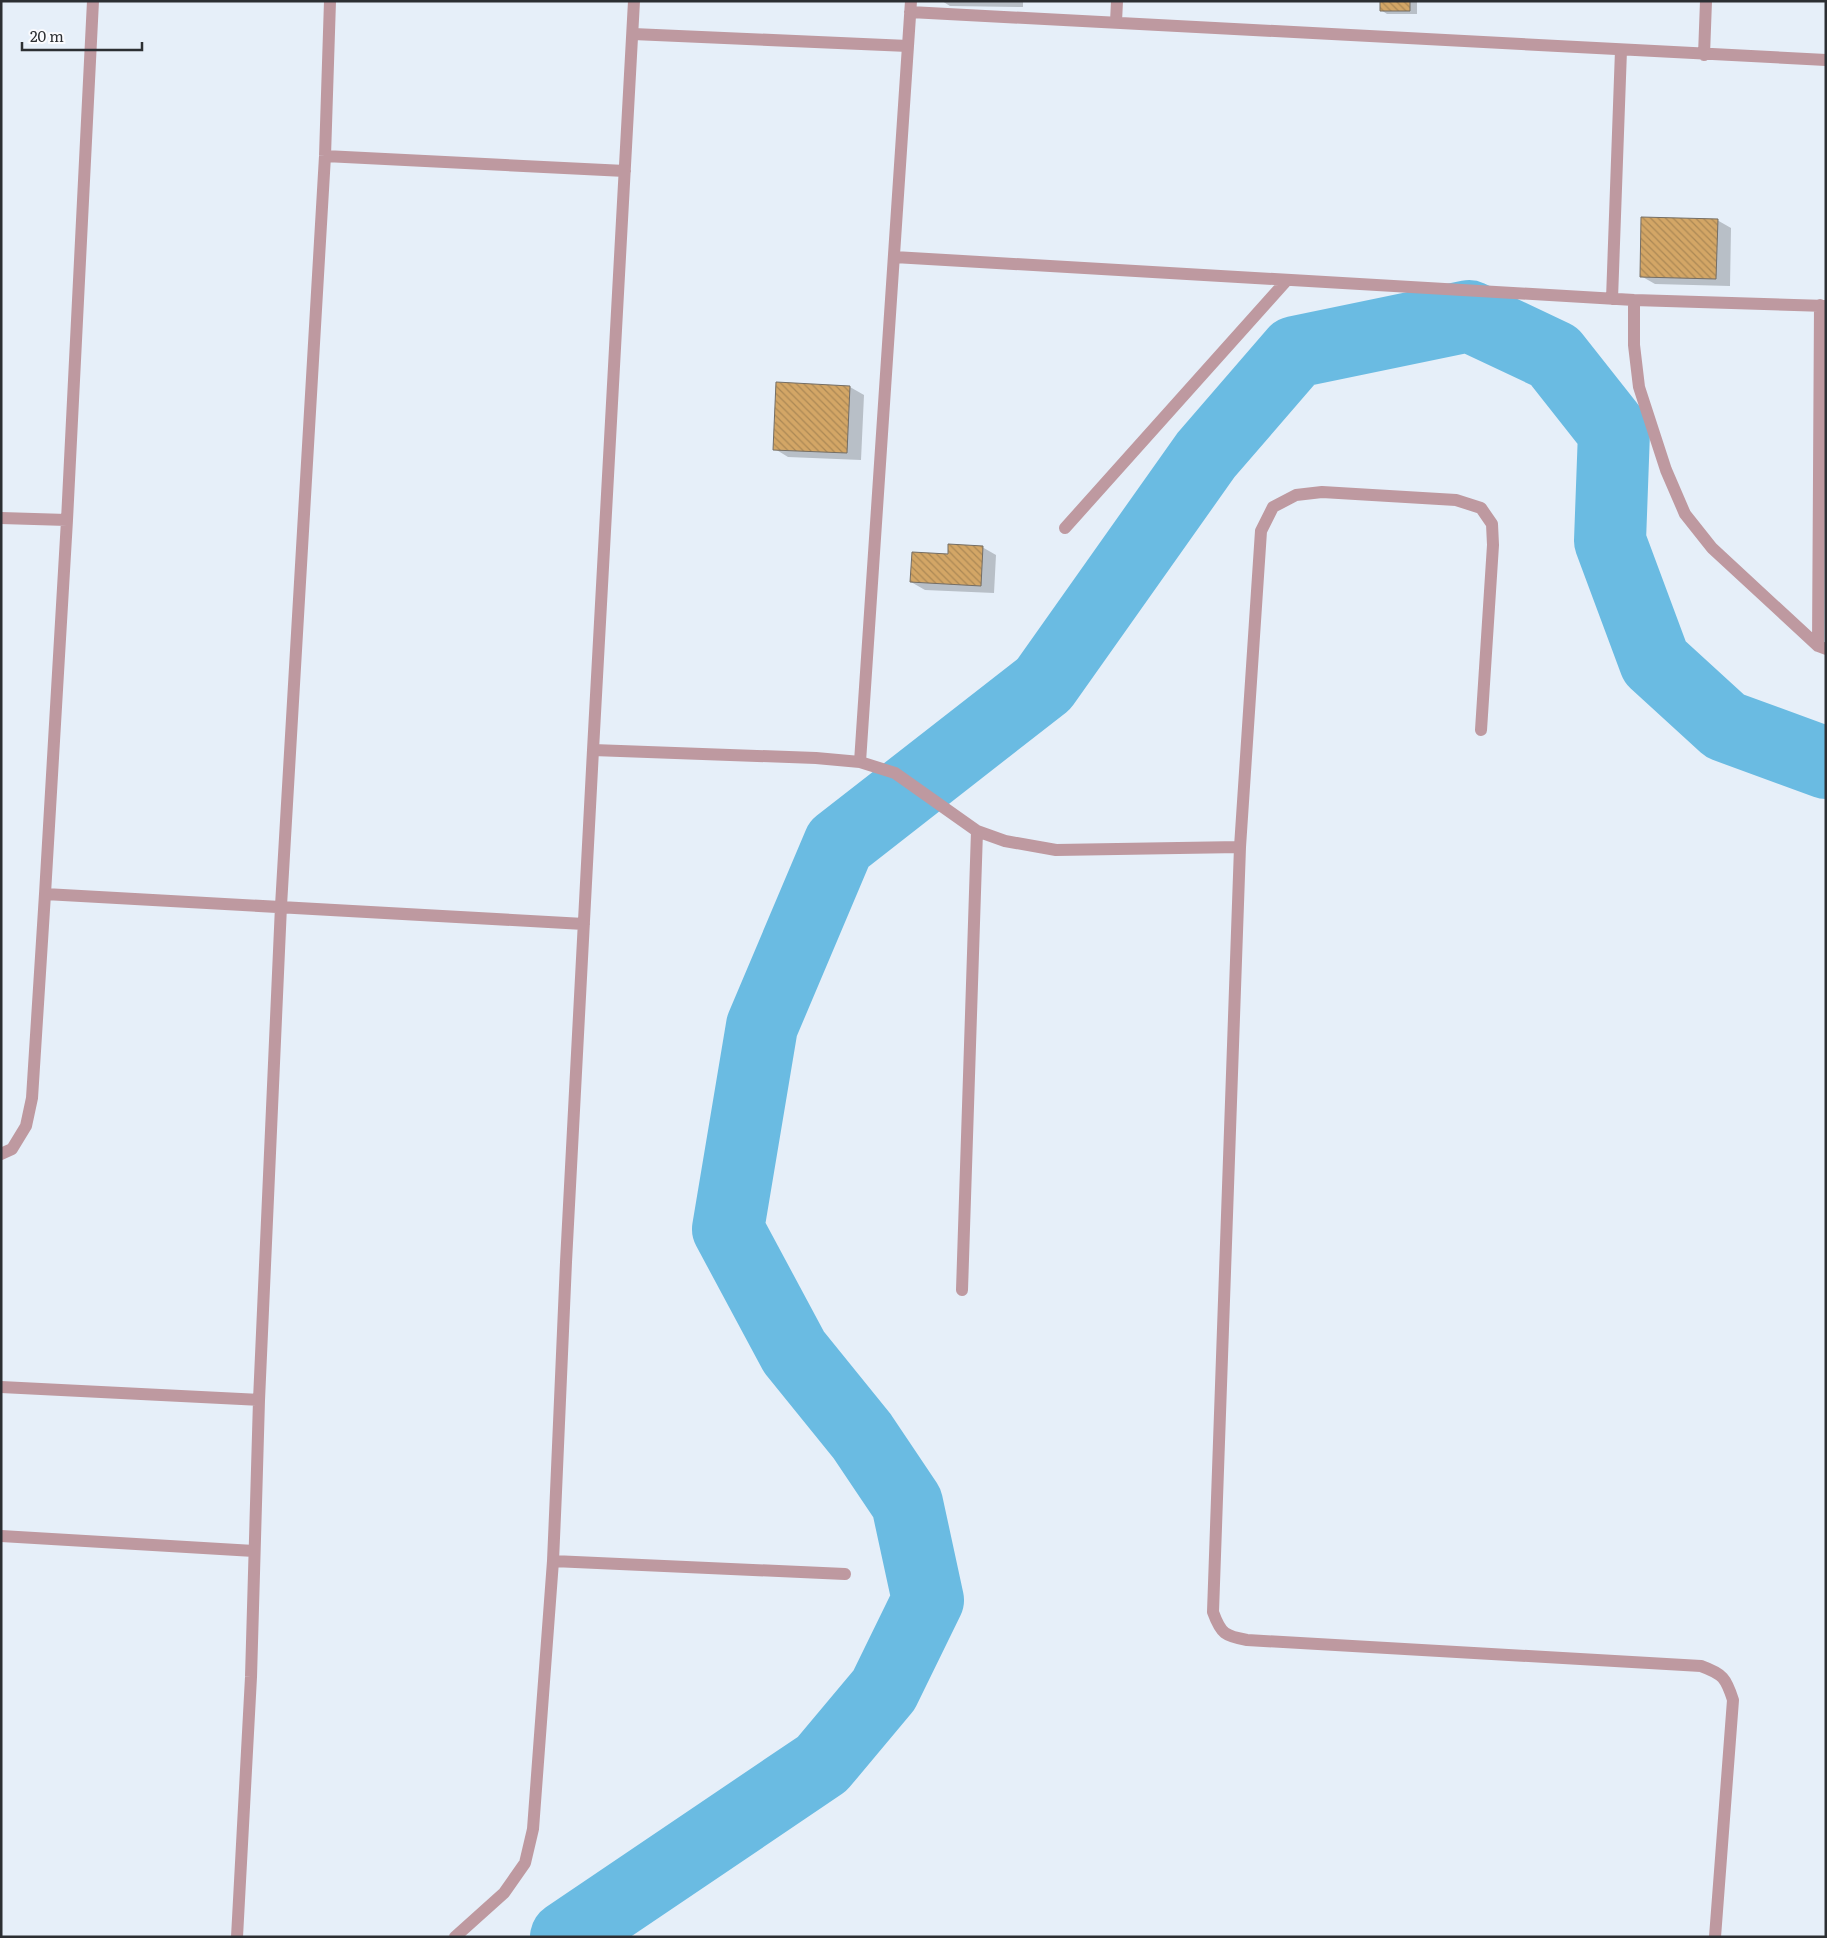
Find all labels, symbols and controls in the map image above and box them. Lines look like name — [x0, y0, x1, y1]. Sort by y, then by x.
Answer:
scale bar — [22, 20, 142, 52]
text: 20 m — [30, 24, 64, 47]

